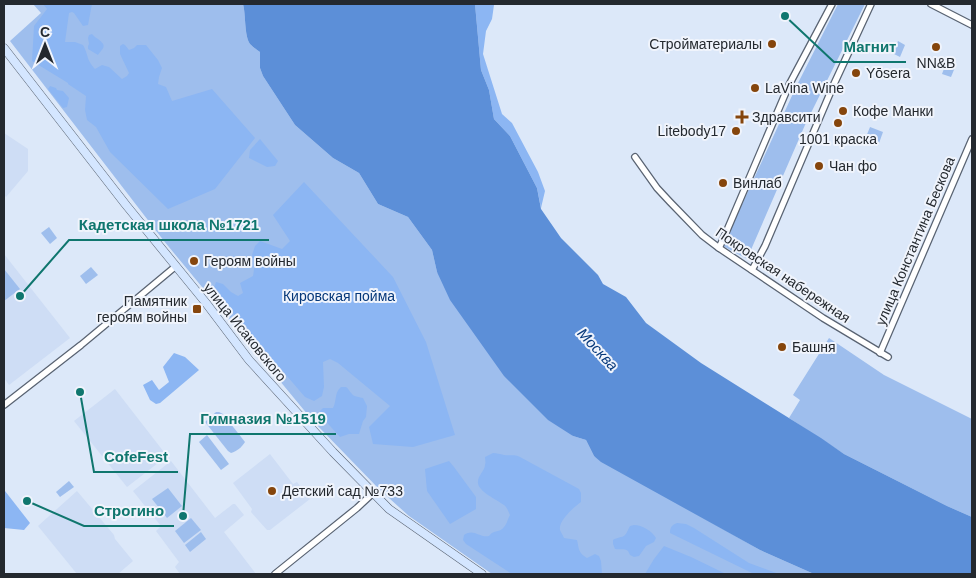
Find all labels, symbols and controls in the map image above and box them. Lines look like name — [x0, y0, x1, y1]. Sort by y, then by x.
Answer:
north arrow — [20, 20, 70, 70]
text: С — [40, 24, 50, 40]
callout: Магнит — [834, 32, 906, 62]
place label: Стройматериалы — [649, 36, 762, 52]
marker: Стройматериалы — [766, 38, 778, 50]
text: Магнит — [844, 38, 896, 55]
marker: NN&B — [930, 41, 942, 53]
place label: NN&B — [917, 55, 955, 71]
place label: Yōsera — [866, 65, 911, 81]
marker: Yōsera — [850, 67, 862, 79]
place label: LaVina Wine — [765, 80, 844, 96]
marker: LaVina Wine — [749, 82, 761, 94]
place label: Кофе Манки — [853, 103, 933, 119]
marker: Кофе Манки — [837, 105, 849, 117]
place label: Здравсити — [752, 109, 821, 125]
marker: Здравсити — [736, 111, 748, 123]
marker: 1001 краска — [832, 117, 844, 129]
place label: Litebody17 — [657, 123, 726, 139]
marker: Litebody17 — [730, 125, 742, 137]
place label: 1001 краска — [799, 131, 877, 147]
street label: улица Константина Бескова — [872, 154, 958, 328]
place label: Чан фо — [829, 158, 877, 174]
marker: Чан фо — [813, 160, 825, 172]
place label: Винлаб — [733, 175, 782, 191]
marker: Винлаб — [717, 177, 729, 189]
callout: Кадетская школа №1721 — [69, 210, 269, 240]
text: Кадетская школа №1721 — [79, 216, 259, 233]
street label: Покровская набережная — [713, 224, 853, 326]
place label: Героям войны — [204, 253, 296, 269]
marker: Героям войны — [188, 255, 200, 267]
street label: улица Исаковского — [200, 279, 290, 385]
park label: Кировская пойма — [283, 288, 395, 304]
place label: Памятник героям войны — [97, 293, 188, 325]
marker: Памятник героям войны — [191, 303, 203, 315]
water label: Москва — [574, 324, 622, 374]
place label: Башня — [792, 339, 836, 355]
marker: Башня — [776, 341, 788, 353]
callout: Гимназия №1519 — [190, 404, 336, 434]
text: Гимназия №1519 — [200, 410, 326, 427]
callout: CofeFest — [94, 442, 178, 472]
text: CofeFest — [104, 448, 168, 465]
place label: Детский сад №733 — [282, 483, 403, 499]
marker: Детский сад №733 — [266, 485, 278, 497]
callout: Строгино — [84, 496, 174, 526]
text: Строгино — [94, 502, 164, 519]

